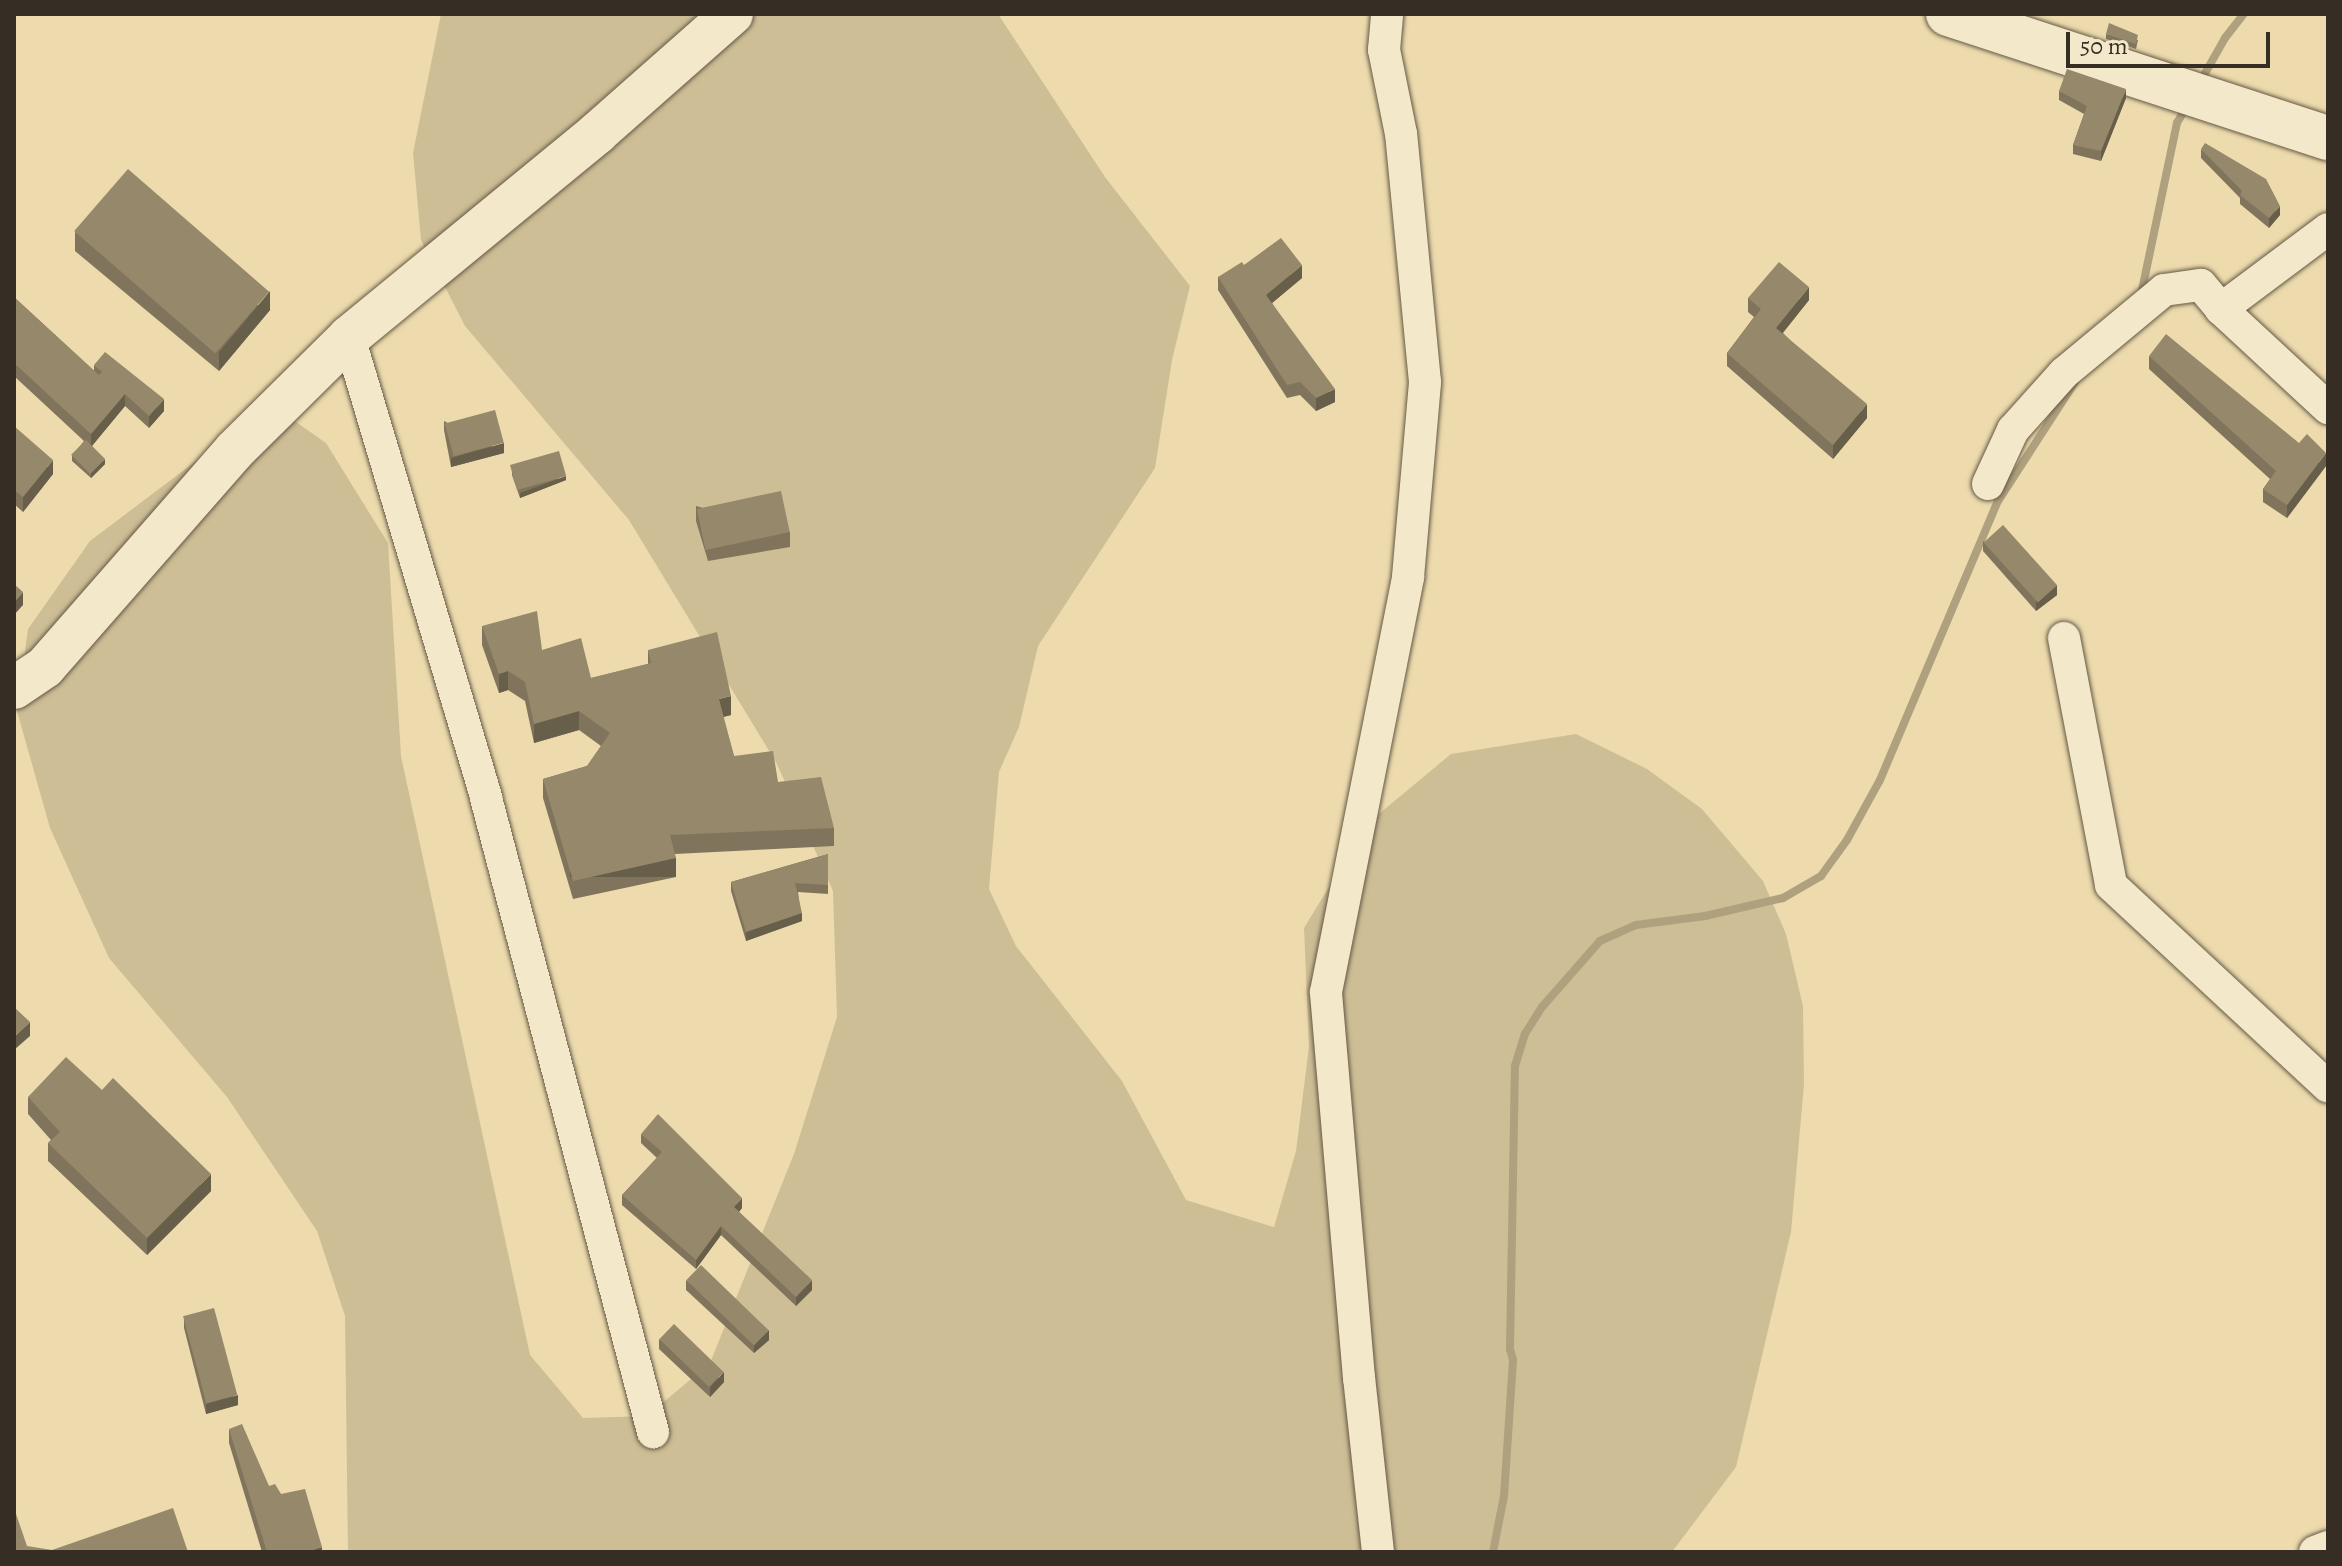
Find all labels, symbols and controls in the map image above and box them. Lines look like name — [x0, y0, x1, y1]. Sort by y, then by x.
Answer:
scale bar — [2070, 16, 2274, 66]
text: 50 m — [2080, 30, 2128, 62]

